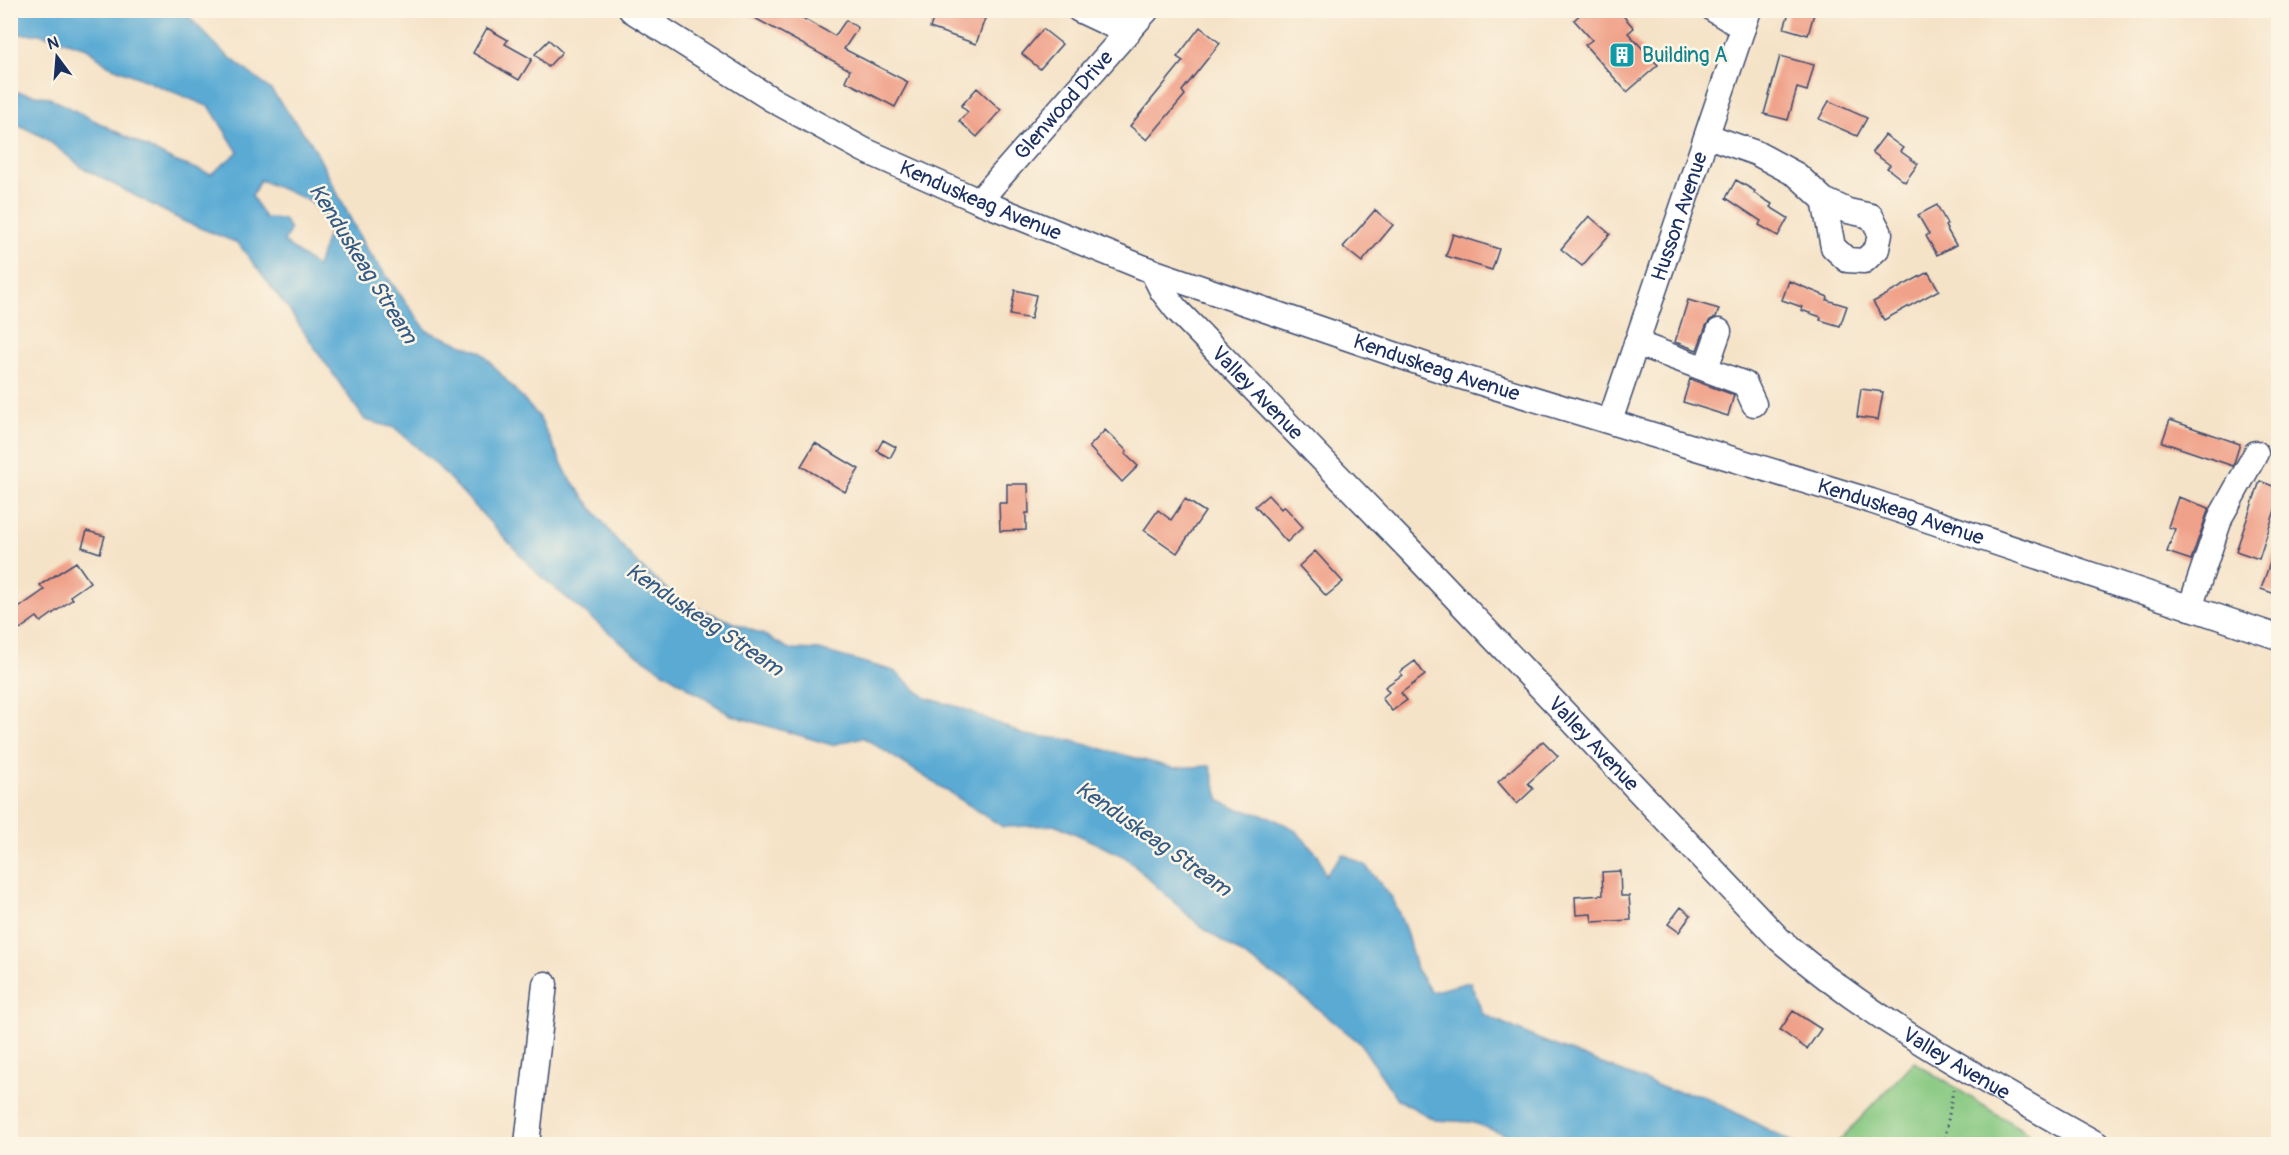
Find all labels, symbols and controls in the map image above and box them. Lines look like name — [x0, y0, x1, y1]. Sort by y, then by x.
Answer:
north arrow — [27, 27, 87, 87]
text: N — [45, 32, 61, 55]
building icon: Building A — [1607, 40, 1637, 70]
place label: Building A — [1642, 42, 1728, 69]
street label: Glenwood Drive — [1009, 44, 1120, 166]
street label: Husson Avenue — [1645, 148, 1714, 285]
street label: Kenduskeag Avenue — [895, 154, 1066, 247]
water label: Kenduskeag Stream — [303, 178, 424, 350]
street label: Kenduskeag Avenue — [1350, 328, 1523, 408]
street label: Valley Avenue — [1205, 340, 1309, 446]
street label: Kenduskeag Avenue — [1814, 473, 1988, 552]
water label: Kenduskeag Stream — [620, 557, 790, 684]
street label: Valley Avenue — [1542, 691, 1645, 798]
water label: Kenduskeag Stream — [1070, 775, 1238, 904]
street label: Valley Avenue — [1897, 1021, 2015, 1107]

